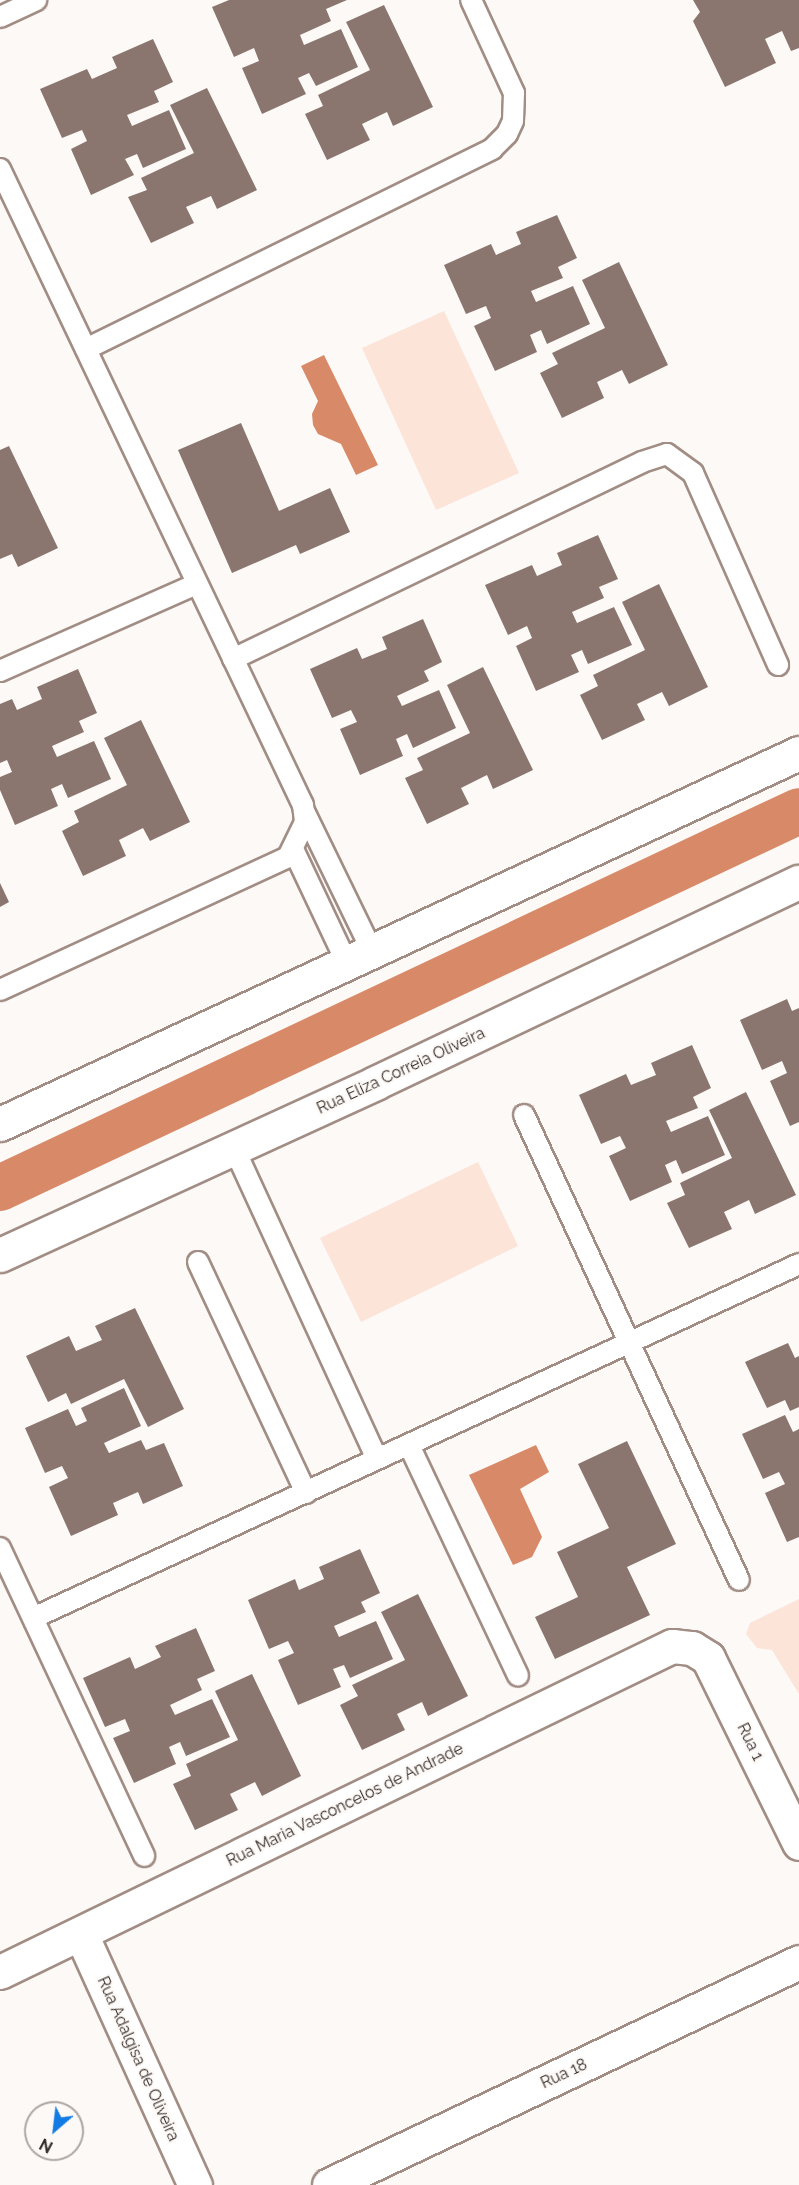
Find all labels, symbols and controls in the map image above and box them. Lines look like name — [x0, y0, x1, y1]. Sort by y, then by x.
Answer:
street label: Rua Eliza Correia Oliveira — [314, 1024, 488, 1118]
street label: Rua 1 — [733, 1720, 767, 1764]
street label: Rua Maria Vasconcelos de Andrade — [223, 1739, 467, 1871]
street label: Rua Adalgisa de Oliveira — [93, 1973, 183, 2145]
street label: Rua 18 — [538, 2055, 590, 2093]
north arrow — [24, 2101, 84, 2161]
text: N — [36, 2134, 56, 2157]

